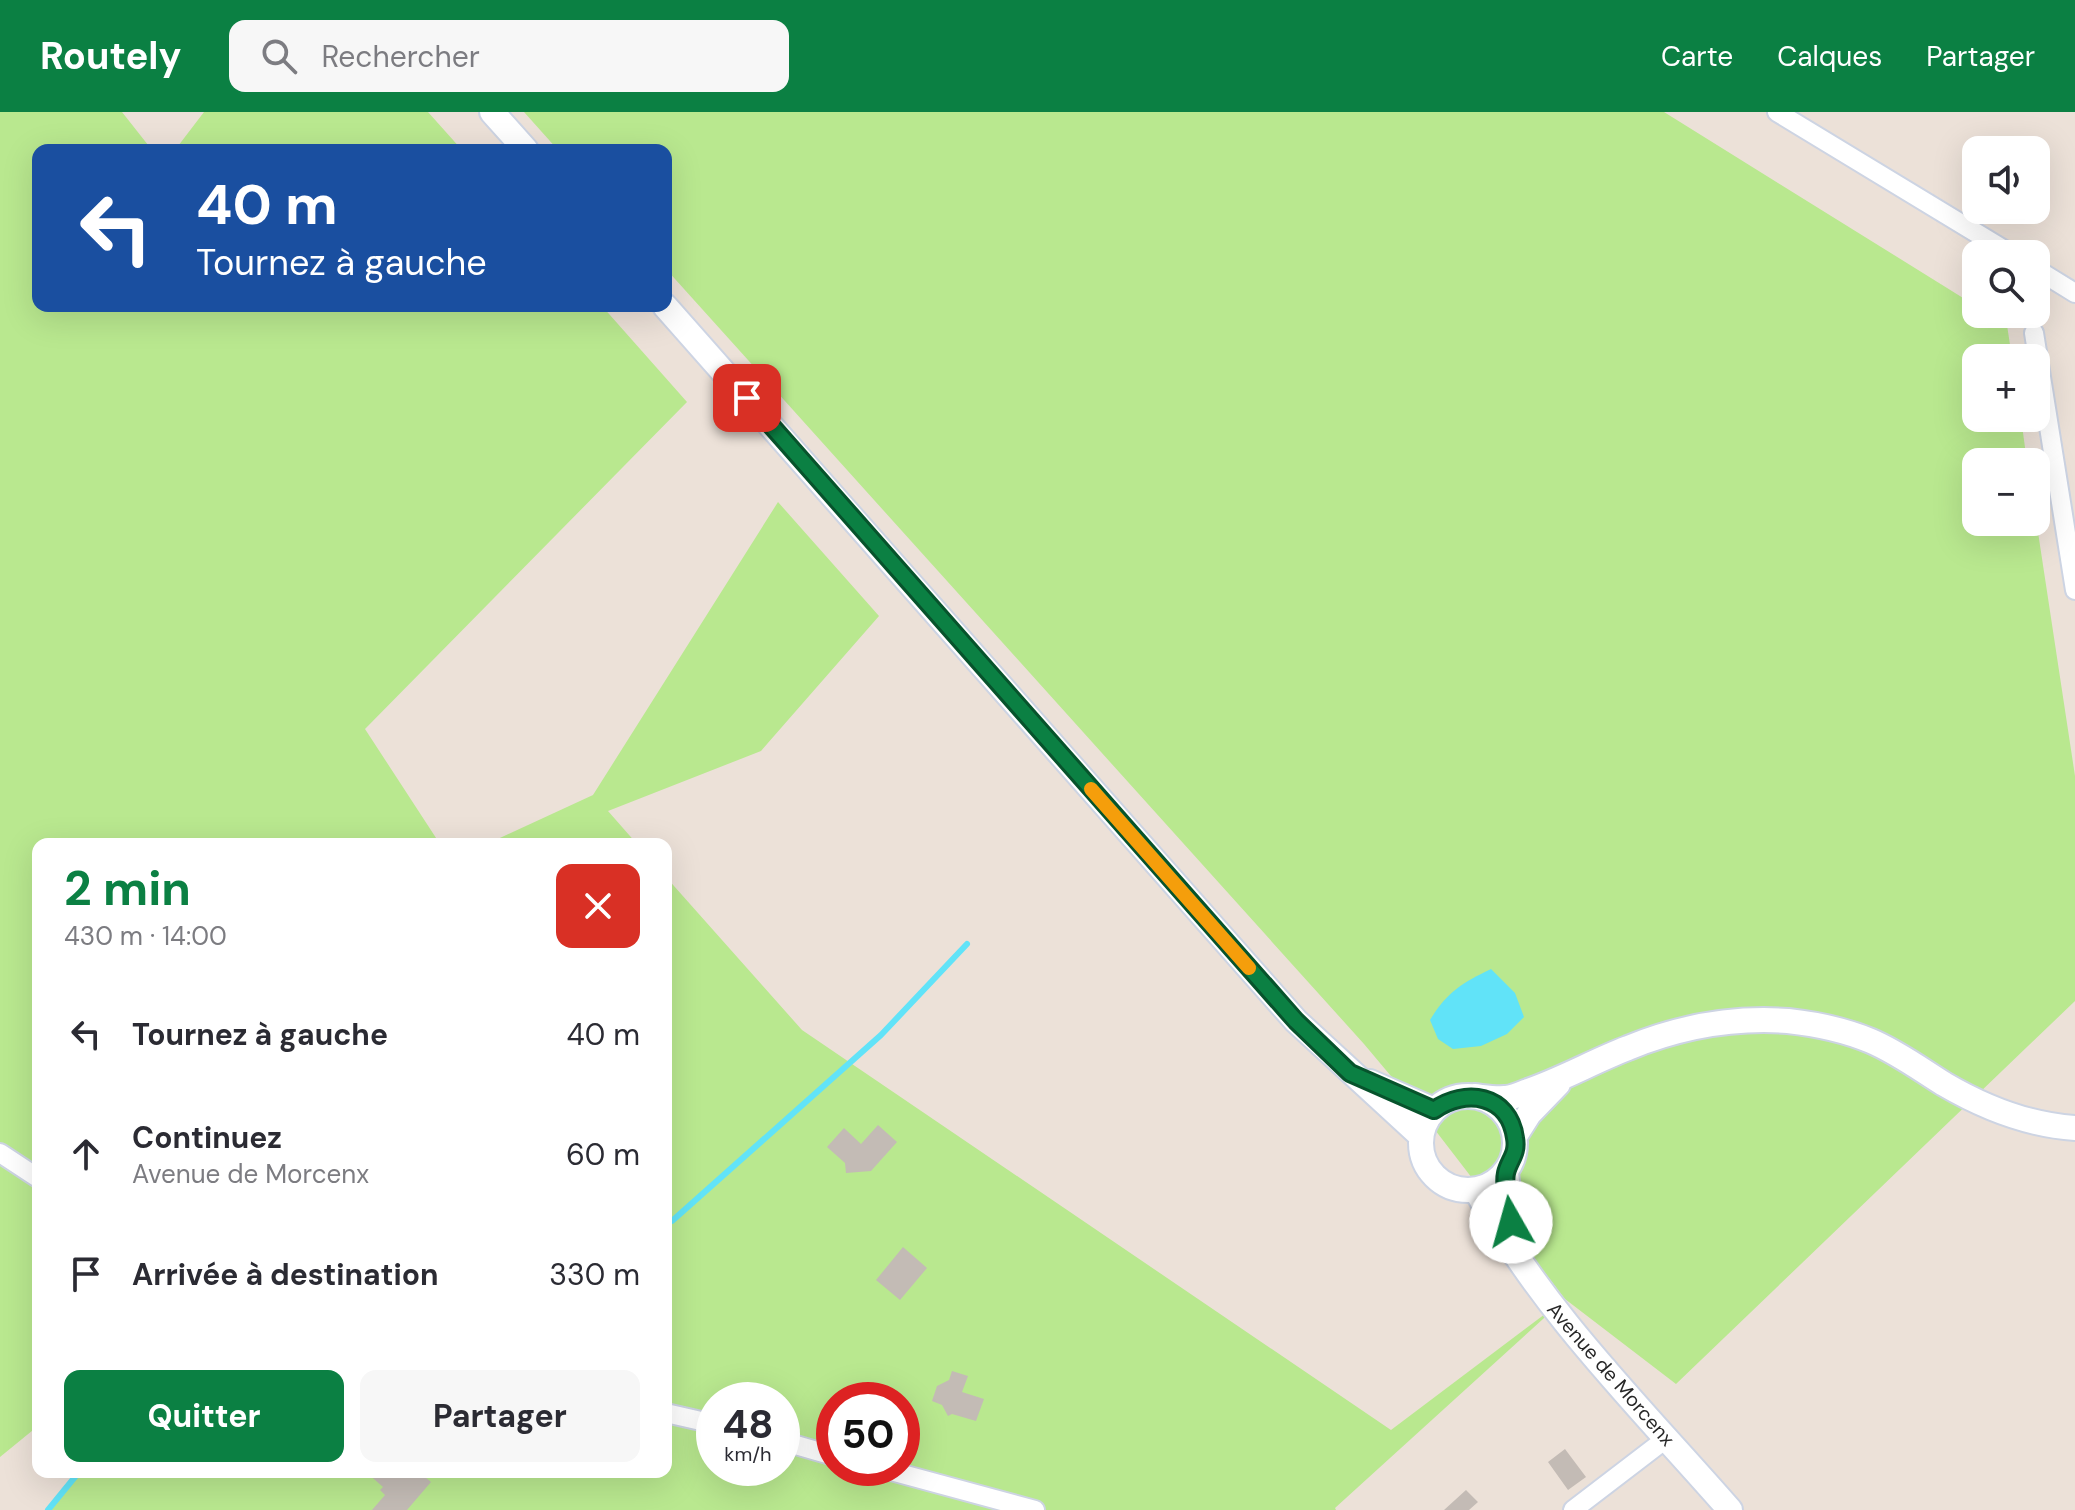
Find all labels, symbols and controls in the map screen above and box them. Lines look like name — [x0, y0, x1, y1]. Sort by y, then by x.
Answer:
search box — [229, 20, 789, 92]
text: Routely — [40, 31, 181, 81]
icon: search — [257, 34, 301, 78]
text: Rechercher — [321, 37, 480, 76]
text: Carte — [1661, 38, 1733, 75]
text: Calques — [1777, 38, 1882, 75]
text: Partager — [1926, 38, 2035, 75]
map controls — [1962, 136, 2050, 536]
button: sound — [1962, 136, 2050, 224]
text: 40 m — [196, 168, 338, 241]
icon: left — [64, 176, 168, 280]
text: Tournez à gauche — [196, 239, 487, 286]
button: search — [1962, 240, 2050, 328]
button: + — [1962, 344, 2050, 432]
pin — [713, 364, 781, 432]
icon: arrive — [725, 376, 769, 420]
button: − — [1962, 448, 2050, 536]
text: 2 min — [64, 857, 191, 920]
button: close — [556, 864, 640, 948]
text: 430 m · 14:00 — [64, 919, 227, 953]
icon: left — [64, 1012, 108, 1056]
text: Tournez à gauche — [132, 1015, 388, 1054]
text: 40 m — [567, 1015, 640, 1054]
text: Continuez — [132, 1118, 282, 1157]
icon: ahead — [64, 1132, 108, 1176]
text: 60 m — [566, 1135, 640, 1174]
text: Avenue de Morcenx — [132, 1157, 369, 1191]
position arrow — [1469, 1180, 1553, 1264]
icon: arrive — [64, 1252, 108, 1296]
text: Arrivée à destination — [132, 1255, 438, 1294]
text: 330 m — [549, 1255, 640, 1294]
street label: Avenue de Morcenx — [1541, 1297, 1681, 1451]
button: Quitter — [64, 1370, 344, 1462]
button: Partager — [360, 1370, 640, 1462]
speed limit sign: 50 — [816, 1382, 920, 1486]
text: 48 — [722, 1398, 774, 1450]
text: km/h — [724, 1441, 772, 1467]

